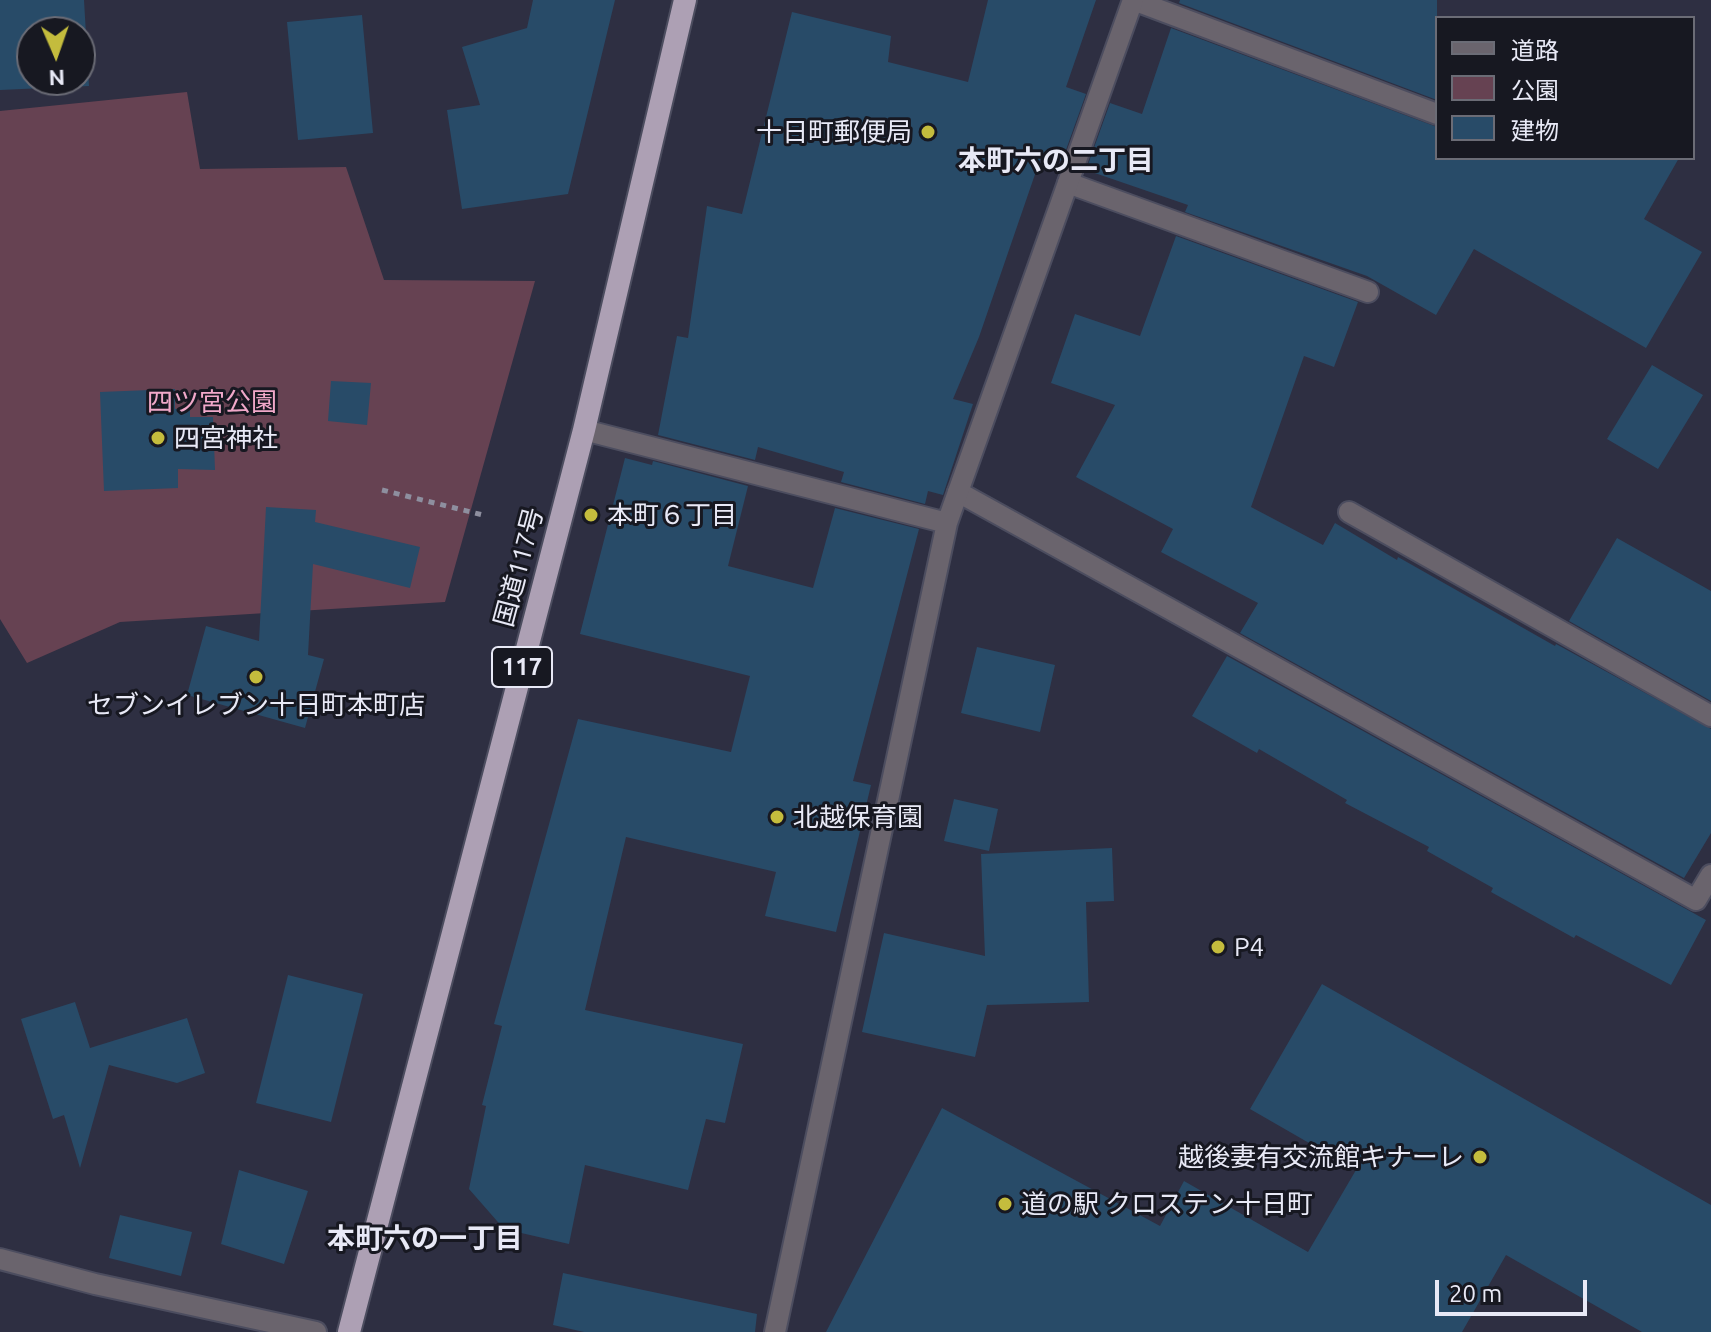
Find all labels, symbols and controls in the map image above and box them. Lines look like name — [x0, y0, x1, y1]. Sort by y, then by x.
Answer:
north arrow — [16, 16, 96, 96]
legend — [1435, 16, 1695, 160]
text: 道路 — [1511, 37, 1559, 64]
text: N — [48, 66, 65, 91]
text: 公園 — [1511, 77, 1559, 104]
place label: 十日町郵便局 — [756, 116, 912, 148]
text: 建物 — [1511, 117, 1559, 144]
marker: 十日町郵便局 — [919, 123, 937, 141]
district label: 本町六の二丁目 — [958, 144, 1154, 178]
park label: 四ツ宮公園 — [147, 386, 277, 418]
place label: 四宮神社 — [174, 422, 278, 454]
marker: 四宮神社 — [149, 429, 167, 447]
place label: 本町６丁目 — [607, 499, 737, 531]
street label: 国道117号 — [488, 504, 550, 630]
marker: 本町６丁目 — [582, 506, 600, 524]
road number: 117 — [492, 647, 552, 687]
marker: セブンイレブン十日町本町店 — [247, 668, 265, 686]
place label: セブンイレブン十日町本町店 — [87, 689, 425, 721]
place label: 北越保育園 — [793, 801, 923, 833]
marker: 北越保育園 — [768, 808, 786, 826]
place label: P4 — [1234, 931, 1264, 963]
marker: P4 — [1209, 938, 1227, 956]
place label: 越後妻有交流館キナーレ — [1178, 1141, 1464, 1173]
marker: 越後妻有交流館キナーレ — [1471, 1148, 1489, 1166]
place label: 道の駅 クロステン十日町 — [1021, 1188, 1313, 1220]
marker: 道の駅 クロステン十日町 — [996, 1195, 1014, 1213]
district label: 本町六の一丁目 — [327, 1222, 523, 1256]
scale bar — [1439, 1264, 1591, 1314]
text: 20 m — [1449, 1280, 1502, 1307]

